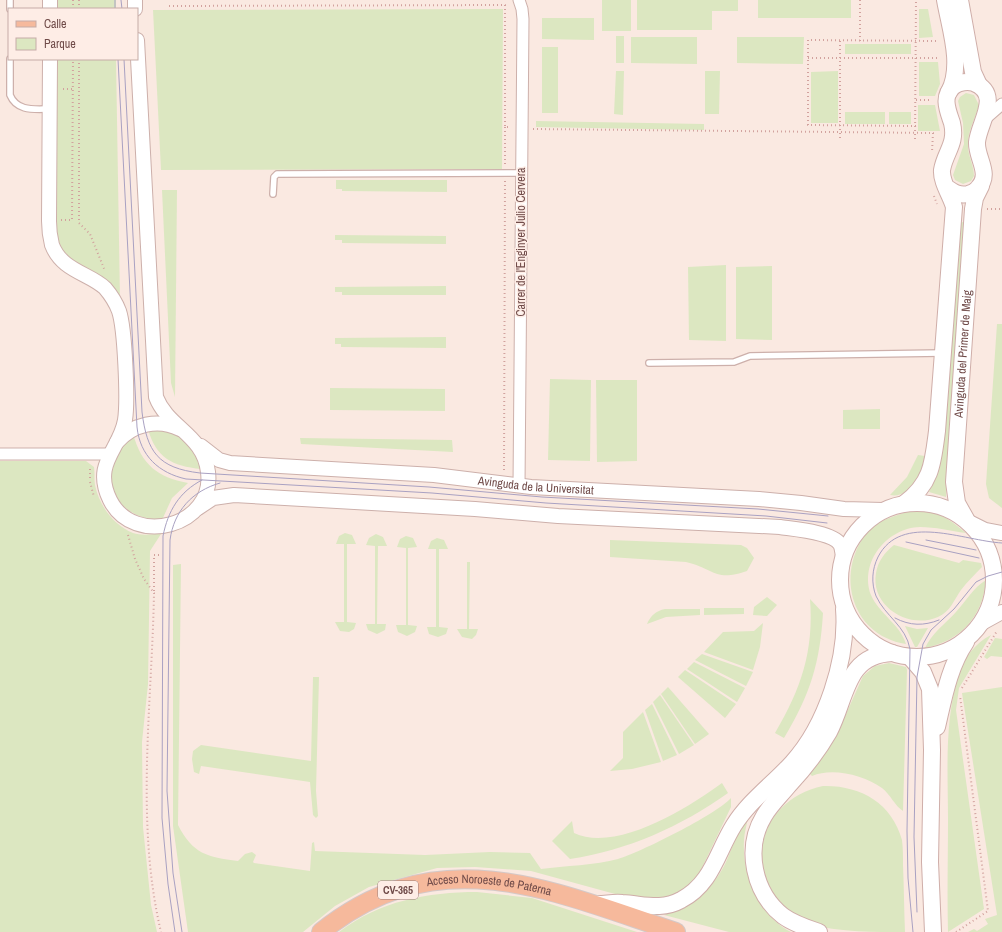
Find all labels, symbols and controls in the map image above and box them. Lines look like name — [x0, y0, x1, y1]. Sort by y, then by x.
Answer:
legend — [8, 8, 138, 60]
text: Calle — [44, 16, 66, 32]
text: Parque — [44, 36, 76, 52]
street label: Carrer de l'Enginyer Julio Cervera — [513, 167, 529, 317]
street label: Avinguda del Primer de Maig — [950, 289, 975, 419]
street label: Avinguda de la Universitat — [476, 472, 594, 498]
street label: Acceso Noroeste de Paterna — [424, 871, 554, 900]
road number: CV-365 — [378, 881, 418, 899]

